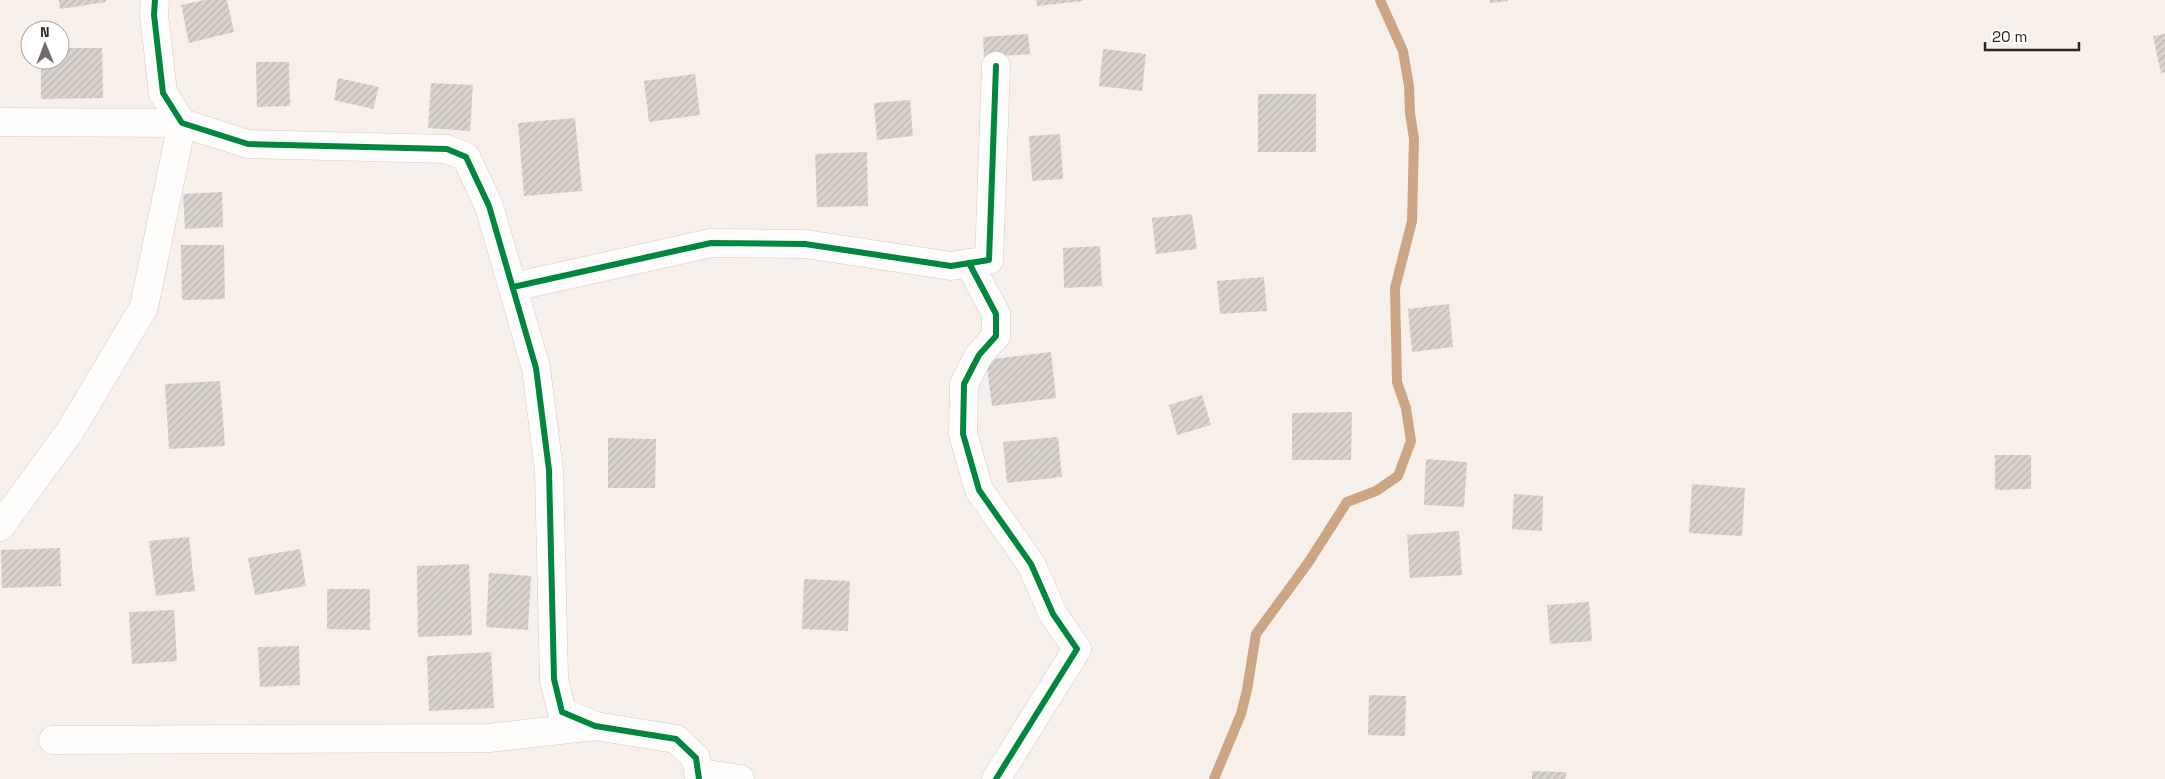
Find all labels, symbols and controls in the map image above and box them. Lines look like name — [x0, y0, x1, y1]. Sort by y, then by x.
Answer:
north arrow — [20, 20, 70, 70]
scale bar — [1985, 20, 2079, 52]
text: N — [40, 23, 50, 41]
text: 20 m — [1992, 27, 2027, 46]

